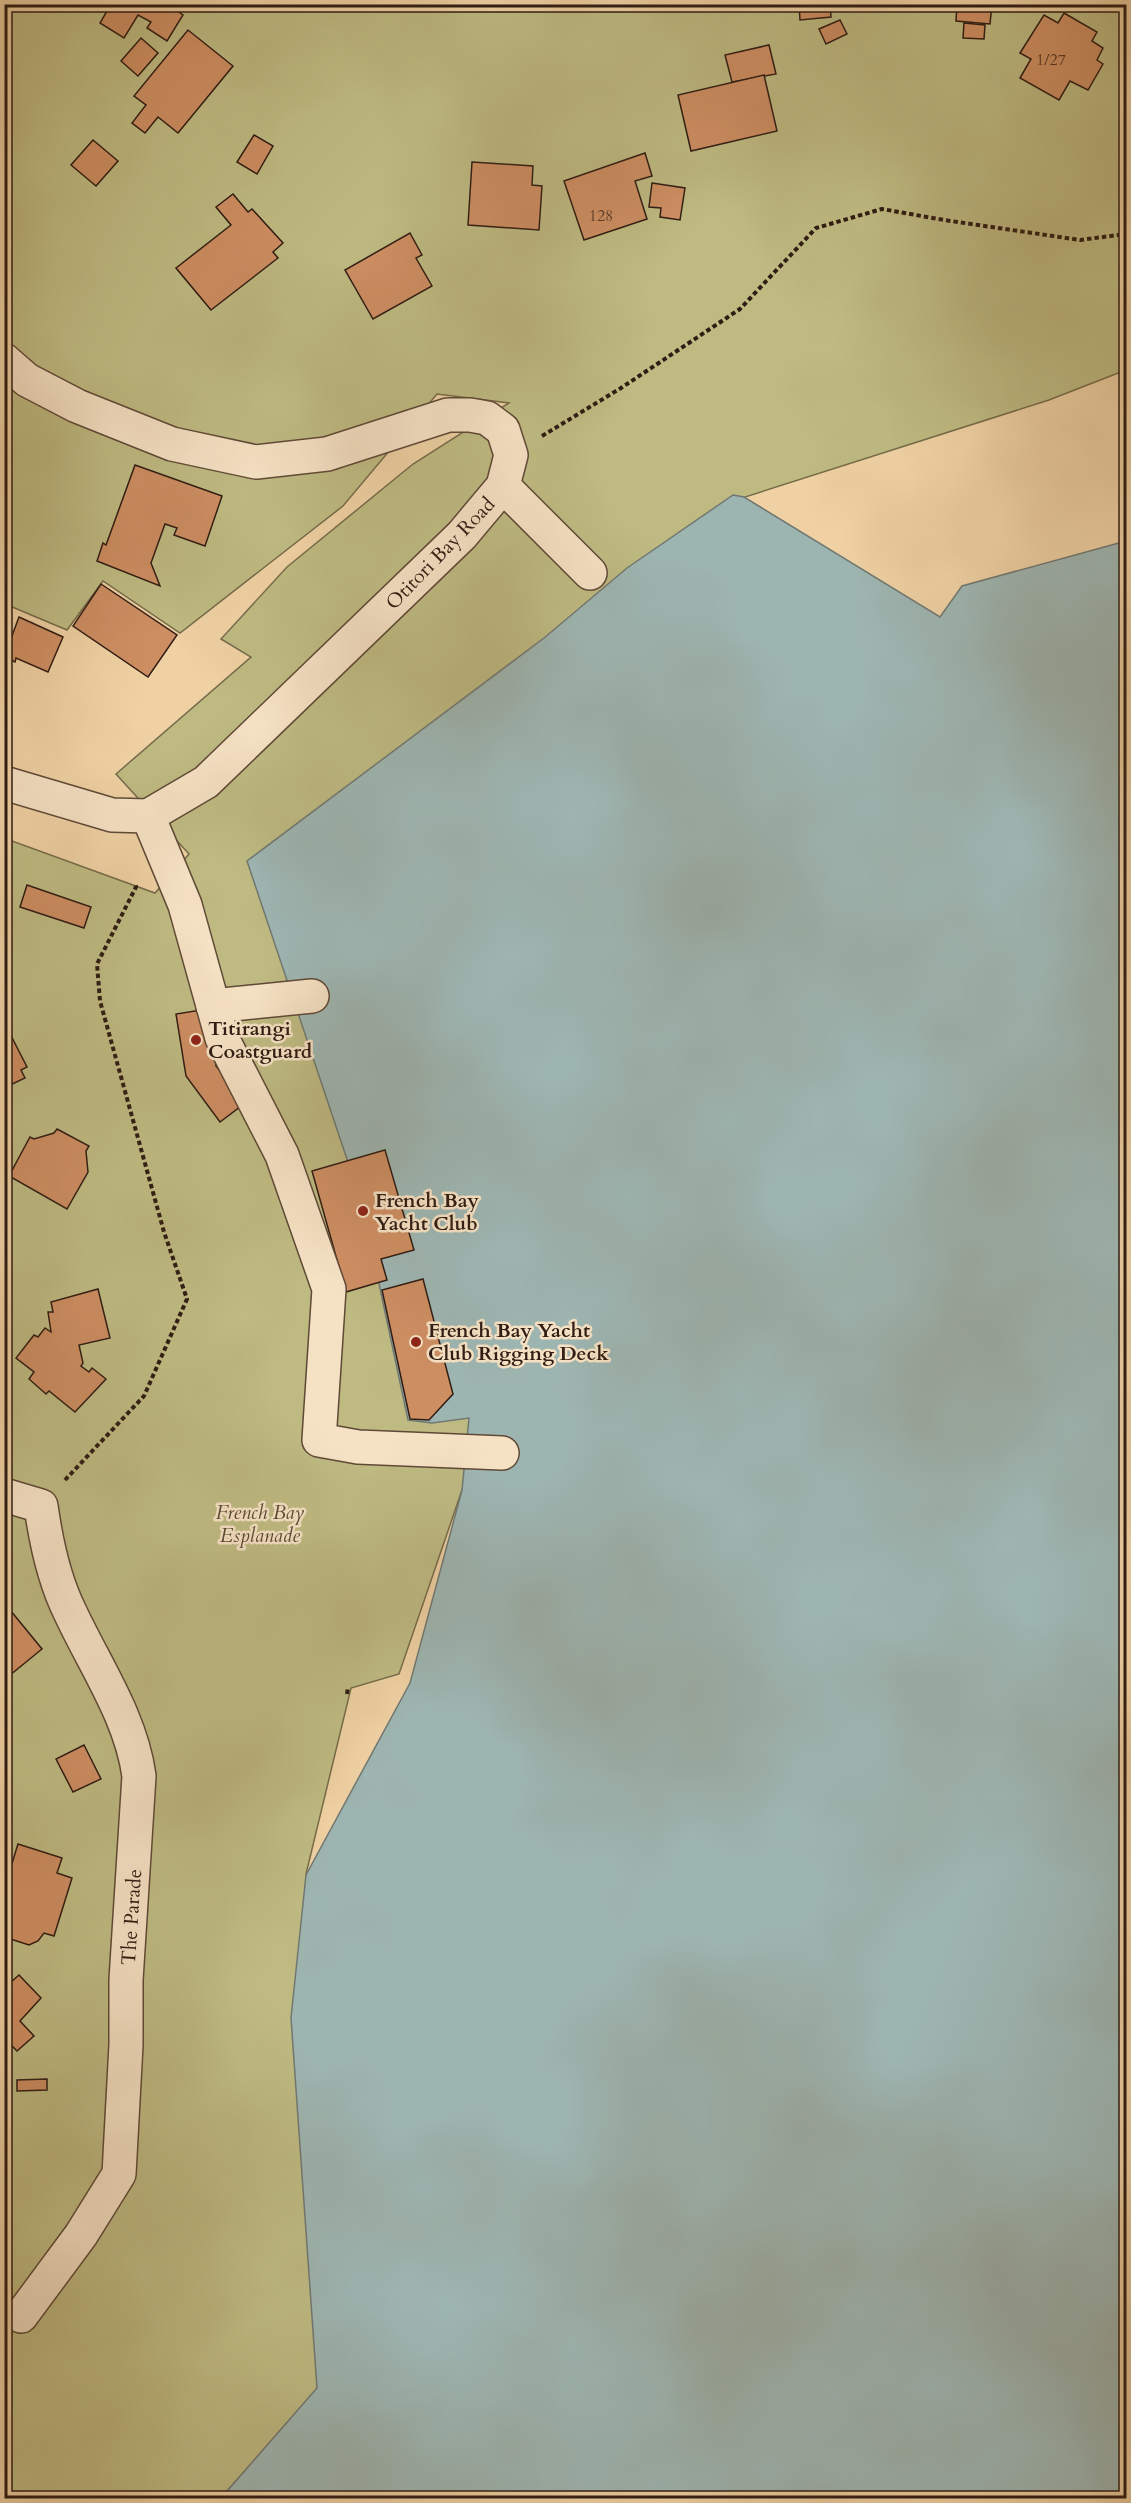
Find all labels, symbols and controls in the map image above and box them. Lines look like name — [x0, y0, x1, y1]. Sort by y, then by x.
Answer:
house number: 1/27 — [1036, 49, 1066, 71]
house number: 128 — [589, 205, 613, 227]
street label: Otitori Bay Road — [380, 491, 501, 616]
place label: Titirangi Coastguard — [208, 1015, 313, 1065]
marker: Titirangi Coastguard — [189, 1033, 203, 1047]
place label: French Bay Yacht Club — [375, 1187, 480, 1237]
marker: French Bay Yacht Club — [356, 1204, 370, 1218]
place label: French Bay Yacht Club Rigging Deck — [428, 1317, 609, 1367]
marker: French Bay Yacht Club Rigging Deck — [409, 1335, 423, 1349]
park label: French Bay Esplanade — [216, 1499, 305, 1549]
street label: The Parade — [115, 1868, 148, 1966]

